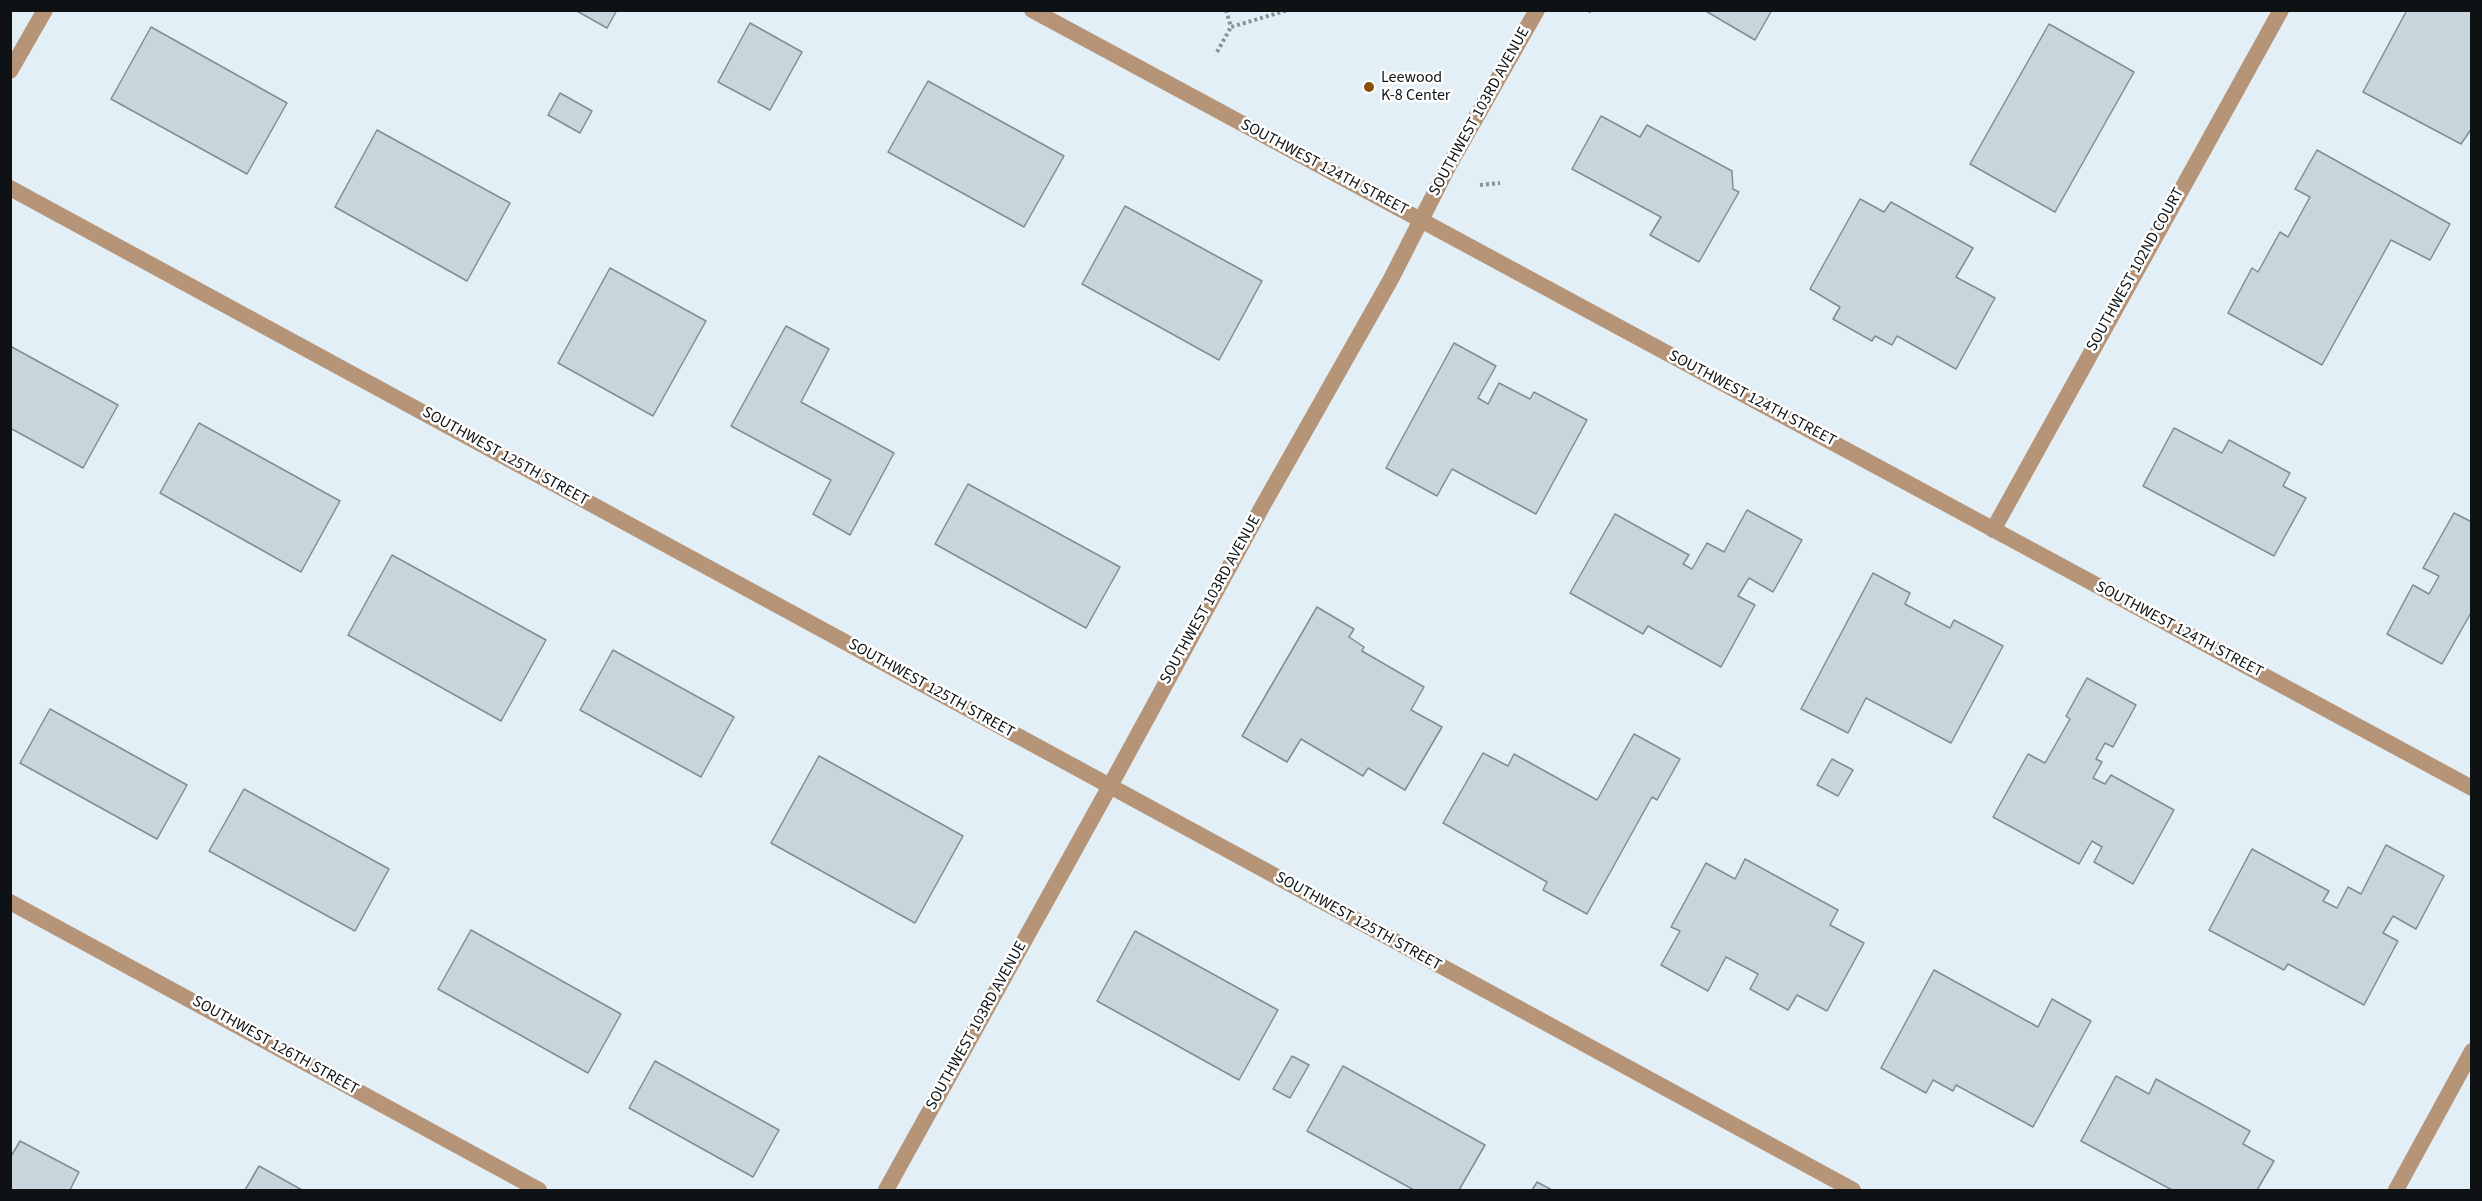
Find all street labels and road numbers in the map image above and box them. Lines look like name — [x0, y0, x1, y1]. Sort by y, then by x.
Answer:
street label: SOUTHWEST 103RD AVENUE — [1426, 24, 1534, 200]
street label: SOUTHWEST 124TH STREET — [1237, 116, 1411, 220]
street label: SOUTHWEST 102ND COURT — [2083, 185, 2189, 355]
street label: SOUTHWEST 124TH STREET — [1665, 347, 1839, 451]
street label: SOUTHWEST 125TH STREET — [419, 403, 591, 511]
street label: SOUTHWEST 103RD AVENUE — [1157, 512, 1265, 688]
street label: SOUTHWEST 124TH STREET — [2092, 578, 2266, 682]
street label: SOUTHWEST 125TH STREET — [845, 635, 1017, 743]
street label: SOUTHWEST 125TH STREET — [1272, 868, 1444, 976]
street label: SOUTHWEST 103RD AVENUE — [923, 938, 1031, 1114]
street label: SOUTHWEST 126TH STREET — [189, 992, 361, 1100]

